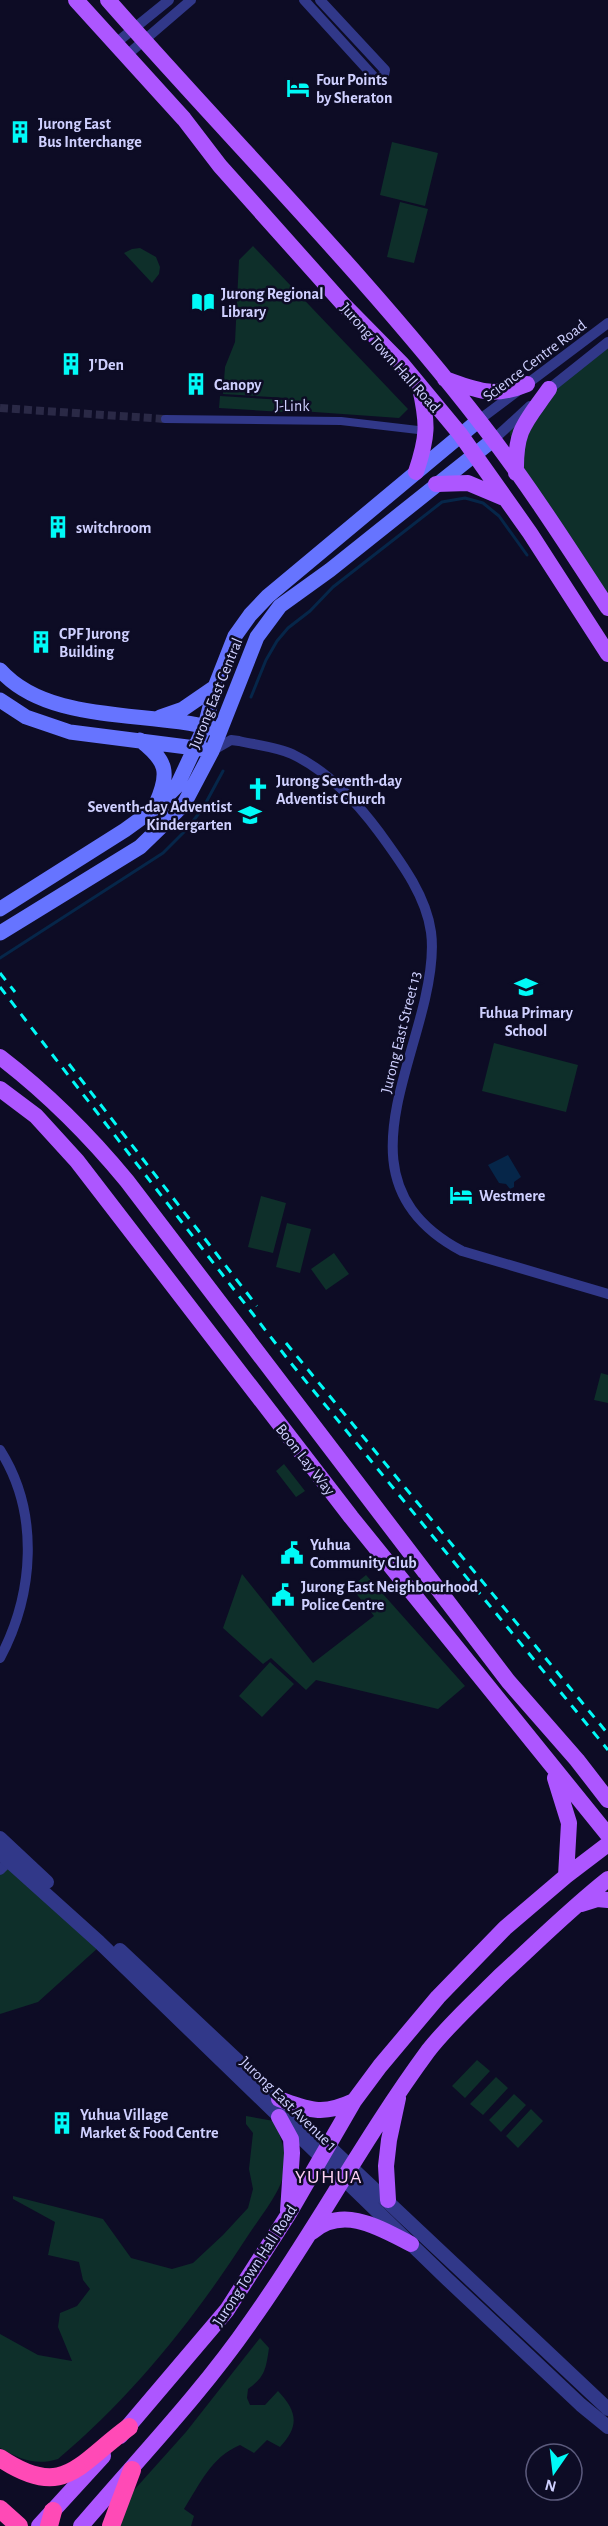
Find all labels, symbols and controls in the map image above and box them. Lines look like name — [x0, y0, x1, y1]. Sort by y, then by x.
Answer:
place label: Four Points by Sheraton — [316, 72, 392, 107]
hotel icon: Four Points by Sheraton — [285, 75, 311, 101]
place label: Jurong East Bus Interchange — [38, 116, 142, 150]
building icon: Jurong East Bus Interchange — [7, 119, 33, 145]
place label: Jurong Regional Library — [221, 286, 323, 321]
library icon: Jurong Regional Library — [190, 289, 216, 315]
street label: Jurong Town Hall Road — [337, 300, 443, 415]
street label: Science Centre Road — [480, 317, 589, 405]
building icon: J'Den — [58, 351, 84, 377]
place label: J'Den — [89, 357, 124, 373]
building icon: Canopy — [183, 371, 209, 397]
place label: Canopy — [214, 377, 262, 394]
street label: J-Link — [275, 398, 310, 414]
building icon: switchroom — [45, 514, 71, 540]
place label: switchroom — [76, 520, 152, 536]
place label: CPF Jurong Building — [59, 626, 130, 660]
building icon: CPF Jurong Building — [28, 629, 54, 655]
street label: Jurong East Central — [186, 636, 245, 751]
place label: Jurong Seventh-day Adventist Church — [276, 773, 403, 807]
church icon: Jurong Seventh-day Adventist Church — [245, 776, 271, 802]
place label: Seventh-day Adventist Kindergarten — [88, 799, 233, 833]
school or university icon: Seventh-day Adventist Kindergarten — [237, 802, 263, 828]
street label: Jurong East Street 13 — [378, 970, 424, 1095]
school or university icon: Fuhua Primary School — [513, 974, 539, 1000]
place label: Fuhua Primary School — [479, 1005, 574, 1039]
hotel icon: Westmere — [448, 1182, 474, 1208]
place label: Westmere — [479, 1188, 546, 1204]
street label: Boon Lay Way — [272, 1421, 338, 1499]
place label: Yuhua Community Club — [310, 1537, 417, 1572]
public building icon: Yuhua Community Club — [279, 1540, 305, 1566]
place label: Jurong East Neighbourhood Police Centre — [301, 1579, 479, 1613]
public building icon: Jurong East Neighbourhood Police Centre — [270, 1582, 296, 1608]
street label: Jurong East Avenue 1 — [237, 2054, 340, 2154]
place label: Yuhua Village Market & Food Centre — [80, 2107, 219, 2141]
building icon: Yuhua Village Market & Food Centre — [49, 2110, 75, 2136]
district label: YUHUA — [295, 2167, 363, 2187]
street label: Jurong Town Hall Road — [210, 2202, 300, 2329]
north arrow — [524, 2442, 584, 2502]
text: N — [543, 2476, 558, 2495]

